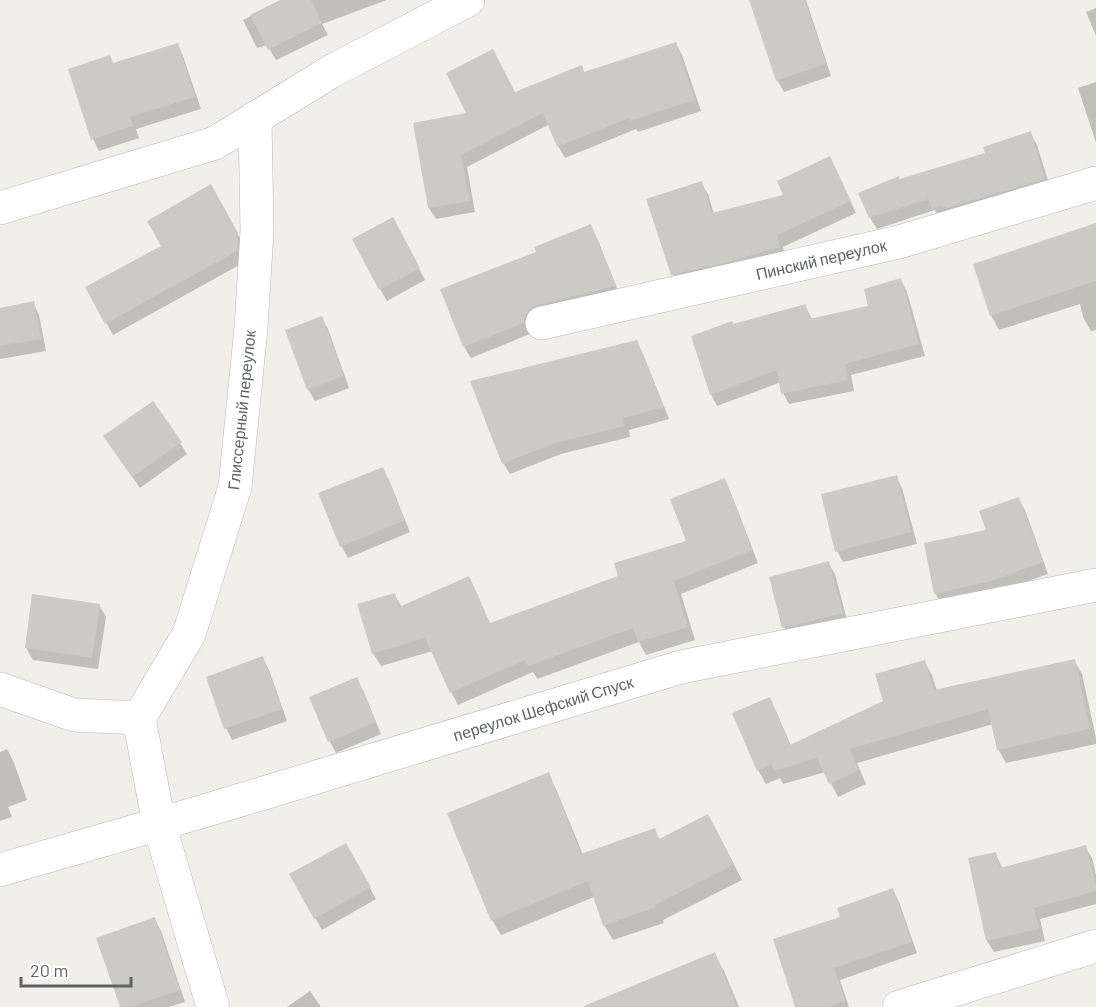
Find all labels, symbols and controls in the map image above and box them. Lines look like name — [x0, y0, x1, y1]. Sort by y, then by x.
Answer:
street label: Пинский переулок — [754, 234, 889, 283]
street label: Глиссерный переулок — [223, 328, 259, 491]
street label: переулок Шефский Спуск — [451, 671, 636, 744]
scale bar — [21, 950, 130, 988]
text: 20 m — [30, 959, 68, 981]

